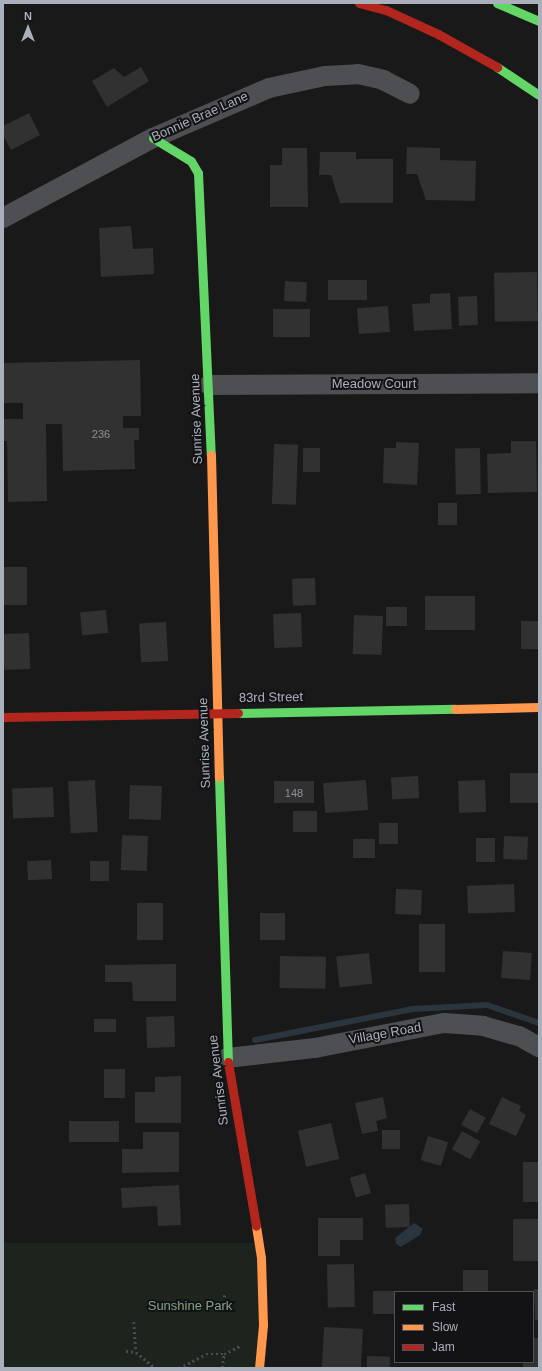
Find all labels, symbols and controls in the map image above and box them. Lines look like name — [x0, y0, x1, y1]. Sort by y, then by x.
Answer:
north arrow — [8, 8, 48, 48]
text: N — [24, 10, 32, 22]
street label: Bonnie Brae Lane — [149, 89, 251, 145]
street label: Sunrise Avenue — [188, 373, 206, 465]
street label: Meadow Court — [332, 376, 416, 392]
house number: 236 — [92, 427, 110, 441]
street label: 83rd Street — [239, 690, 303, 706]
street label: Sunrise Avenue — [196, 697, 214, 789]
house number: 148 — [285, 786, 303, 800]
street label: Village Road — [347, 1020, 423, 1048]
street label: Sunrise Avenue — [206, 1034, 232, 1126]
legend — [394, 1291, 534, 1363]
park label: Sunshine Park — [148, 1298, 232, 1314]
text: Fast — [432, 1300, 455, 1314]
text: Slow — [432, 1320, 458, 1334]
text: Jam — [432, 1340, 455, 1354]

